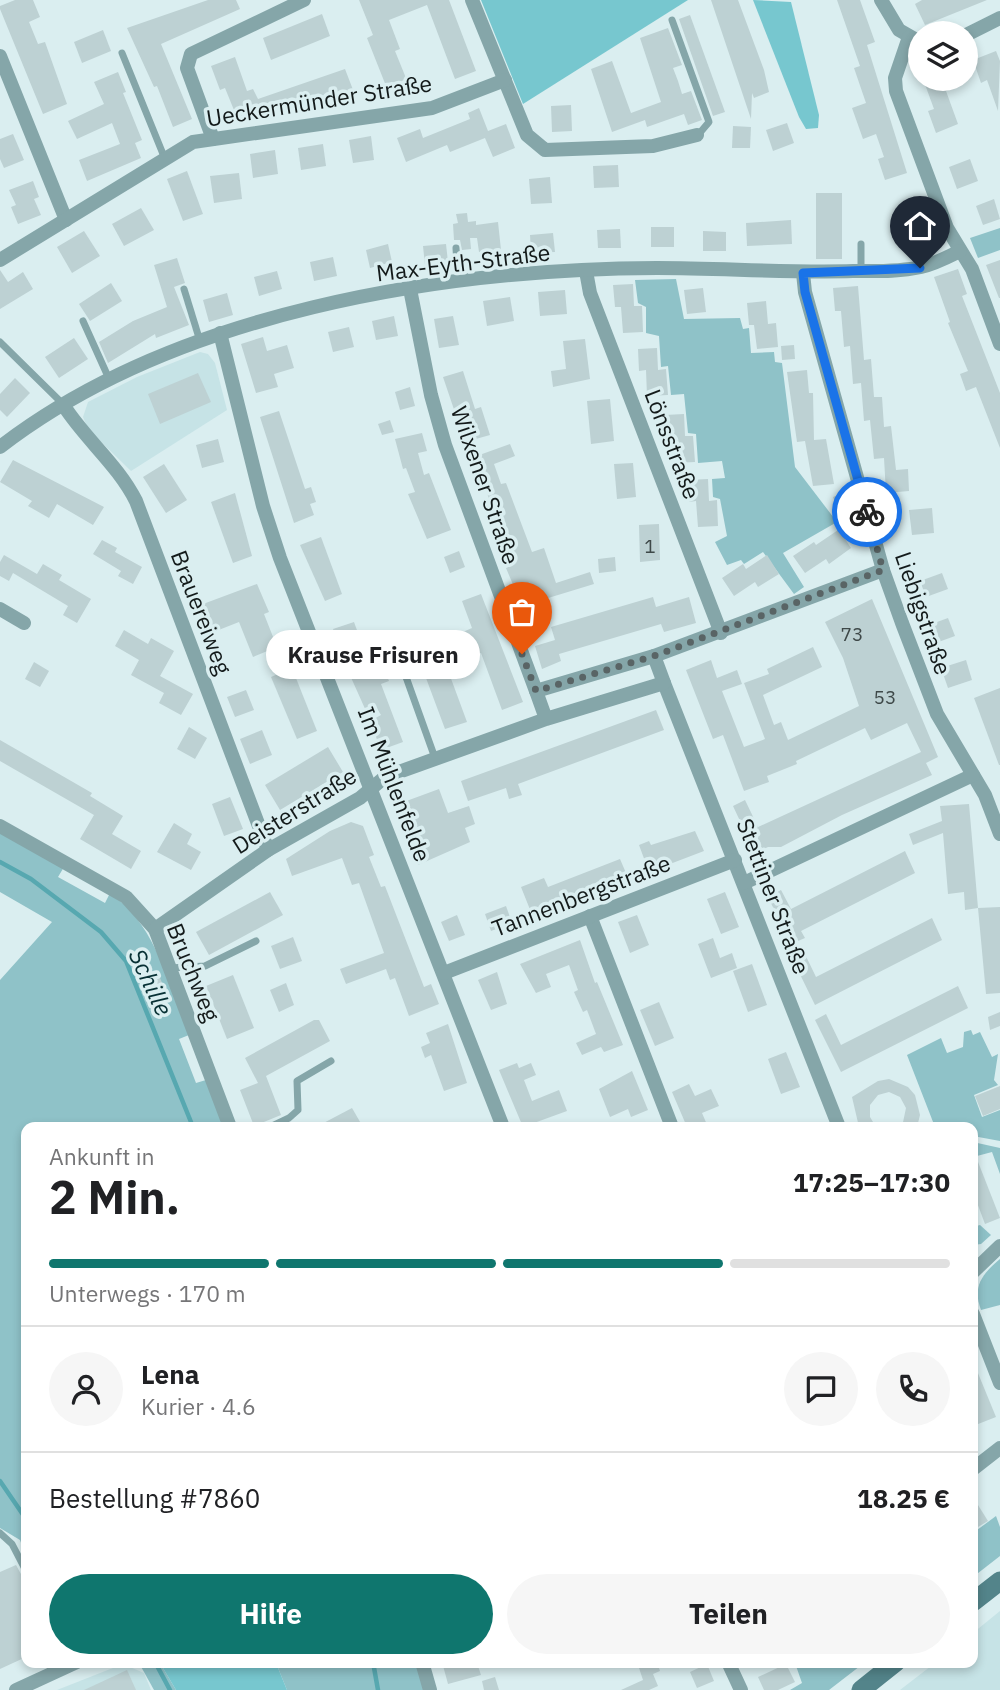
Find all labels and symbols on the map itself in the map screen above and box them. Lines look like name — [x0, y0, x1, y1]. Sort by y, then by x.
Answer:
street label: Ueckermünder Straße — [204, 67, 434, 133]
pin — [890, 196, 950, 268]
street label: Max-Eyth-Straße — [374, 236, 552, 288]
street label: Lönsstraße — [638, 385, 708, 503]
street label: Wilxener Straße — [445, 402, 527, 568]
courier — [832, 477, 902, 547]
house number: 1 — [644, 534, 656, 558]
street label: Brauereiweg — [165, 546, 239, 678]
street label: Liebigstraße — [889, 547, 959, 679]
pin — [492, 582, 552, 654]
house number: 73 — [841, 622, 863, 646]
callout: Krause Frisuren — [266, 630, 480, 678]
house number: 53 — [874, 685, 896, 709]
street label: Im Mühlenfelde — [352, 702, 438, 866]
street label: Deisterstraße — [226, 760, 362, 860]
street label: Stettiner Straße — [730, 814, 818, 978]
street label: Tannenbergstraße — [488, 847, 674, 943]
street label: Bruchweg — [161, 918, 227, 1026]
water label: Schille — [122, 943, 180, 1021]

